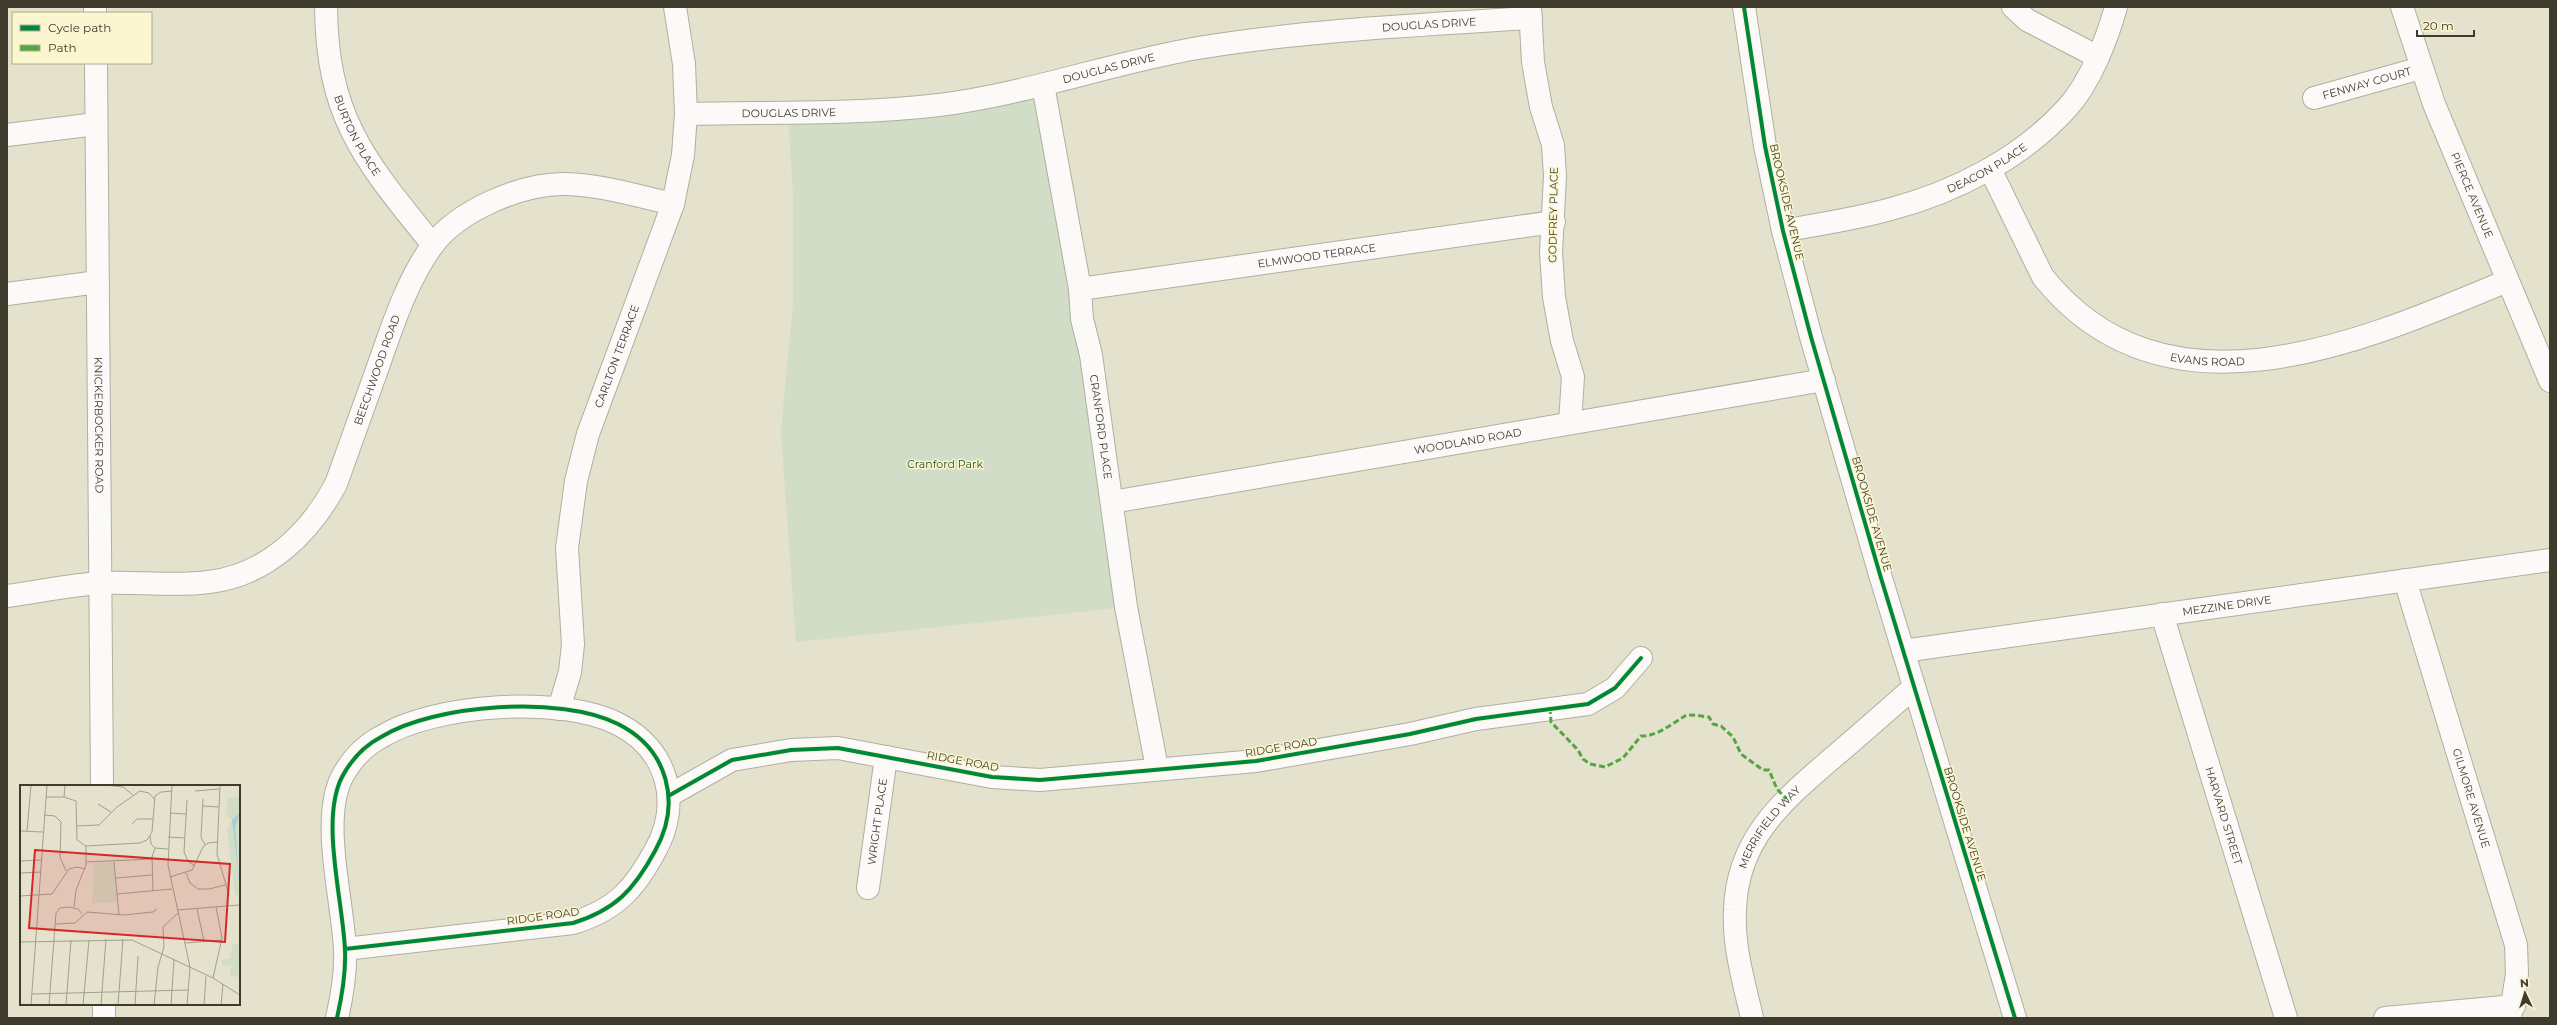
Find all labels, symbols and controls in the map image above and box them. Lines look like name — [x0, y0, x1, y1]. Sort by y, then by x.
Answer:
legend — [12, 12, 152, 64]
scale bar — [2417, 12, 2474, 38]
street label: DOUGLAS DRIVE — [1381, 14, 1477, 35]
text: 20 m — [2423, 18, 2454, 33]
text: Cycle path — [48, 20, 111, 35]
text: Path — [48, 40, 77, 55]
street label: DOUGLAS DRIVE — [1061, 50, 1156, 86]
street label: FENWAY COURT — [2321, 64, 2414, 102]
street label: BURTON PLACE — [331, 93, 384, 178]
street label: DOUGLAS DRIVE — [742, 105, 837, 120]
street label: DEACON PLACE — [1945, 140, 2030, 196]
street label: BROOKSIDE AVENUE — [1767, 142, 1807, 262]
street label: PIERCE AVENUE — [2448, 150, 2496, 240]
street label: GODFREY PLACE — [1545, 167, 1561, 263]
street label: ELMWOOD TERRACE — [1257, 240, 1377, 271]
street label: CARLTON TERRACE — [591, 303, 642, 410]
street label: BEECHWOOD ROAD — [351, 313, 403, 427]
street label: EVANS ROAD — [2169, 350, 2245, 369]
street label: KNICKERBOCKER ROAD — [91, 357, 107, 493]
street label: CRANFORD PLACE — [1087, 373, 1115, 480]
street label: WOODLAND ROAD — [1413, 425, 1523, 457]
street label: BROOKSIDE AVENUE — [1849, 455, 1895, 573]
park label: Cranford Park — [907, 457, 983, 471]
street label: MEZZINE DRIVE — [2181, 592, 2272, 619]
street label: RIDGE ROAD — [1244, 734, 1318, 760]
street label: GILMORE AVENUE — [2450, 746, 2493, 850]
street label: RIDGE ROAD — [926, 748, 1000, 774]
street label: BROOKSIDE AVENUE — [1941, 765, 1989, 883]
street label: HARVARD STREET — [2202, 765, 2246, 867]
street label: WRIGHT PLACE — [864, 777, 890, 866]
street label: MERRIFIELD WAY — [1735, 783, 1803, 871]
inset map — [20, 785, 240, 1005]
street label: RIDGE ROAD — [506, 904, 580, 928]
north arrow — [2505, 973, 2545, 1013]
text: N — [2519, 976, 2529, 990]

